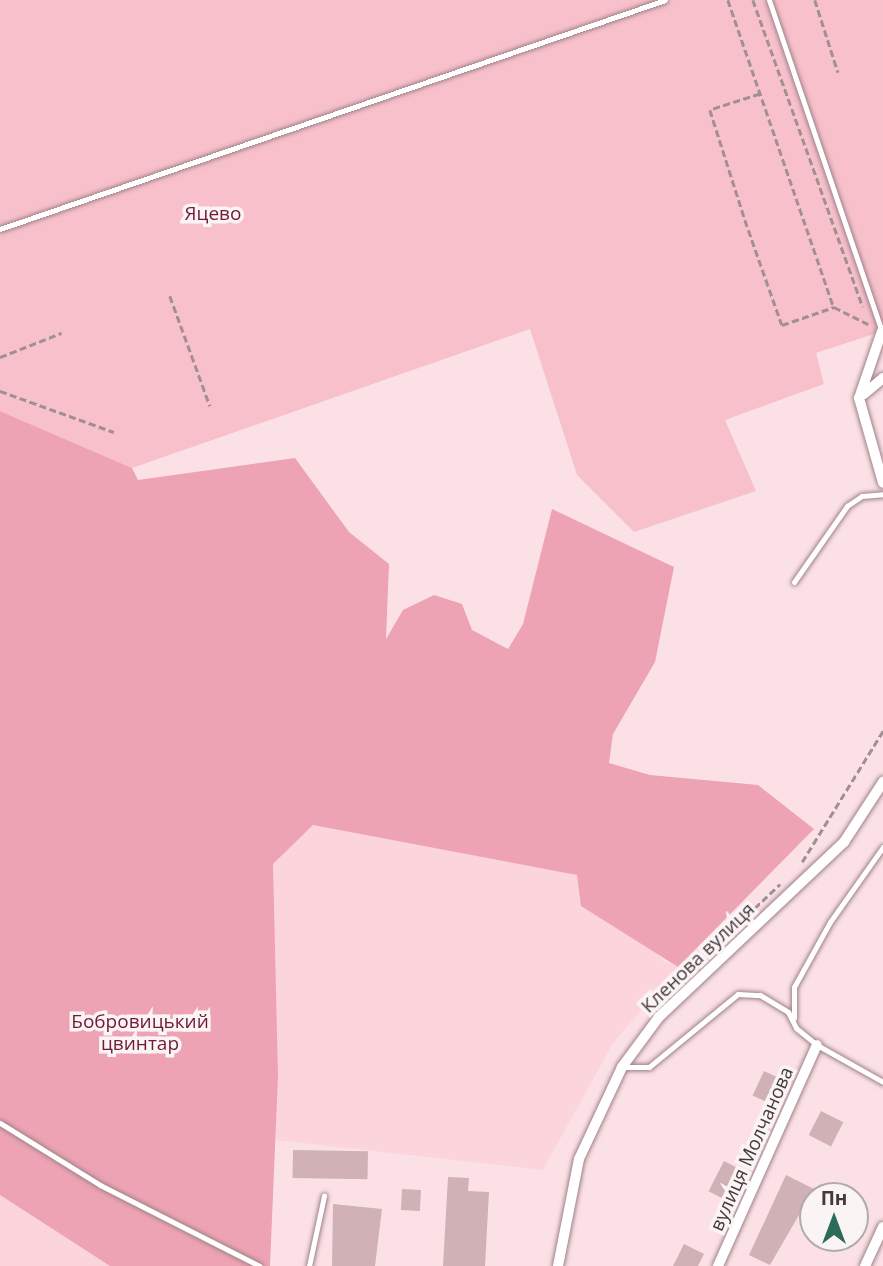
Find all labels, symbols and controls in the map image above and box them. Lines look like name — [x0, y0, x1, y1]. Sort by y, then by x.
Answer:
park label: Яцево — [185, 203, 241, 225]
street label: Кленова вулиця — [637, 898, 759, 1018]
park label: Бобровицький цвинтар — [71, 1011, 209, 1055]
street label: вулиця Молчанова — [706, 1063, 798, 1235]
north arrow — [799, 1182, 869, 1252]
text: Пн — [821, 1185, 847, 1211]

